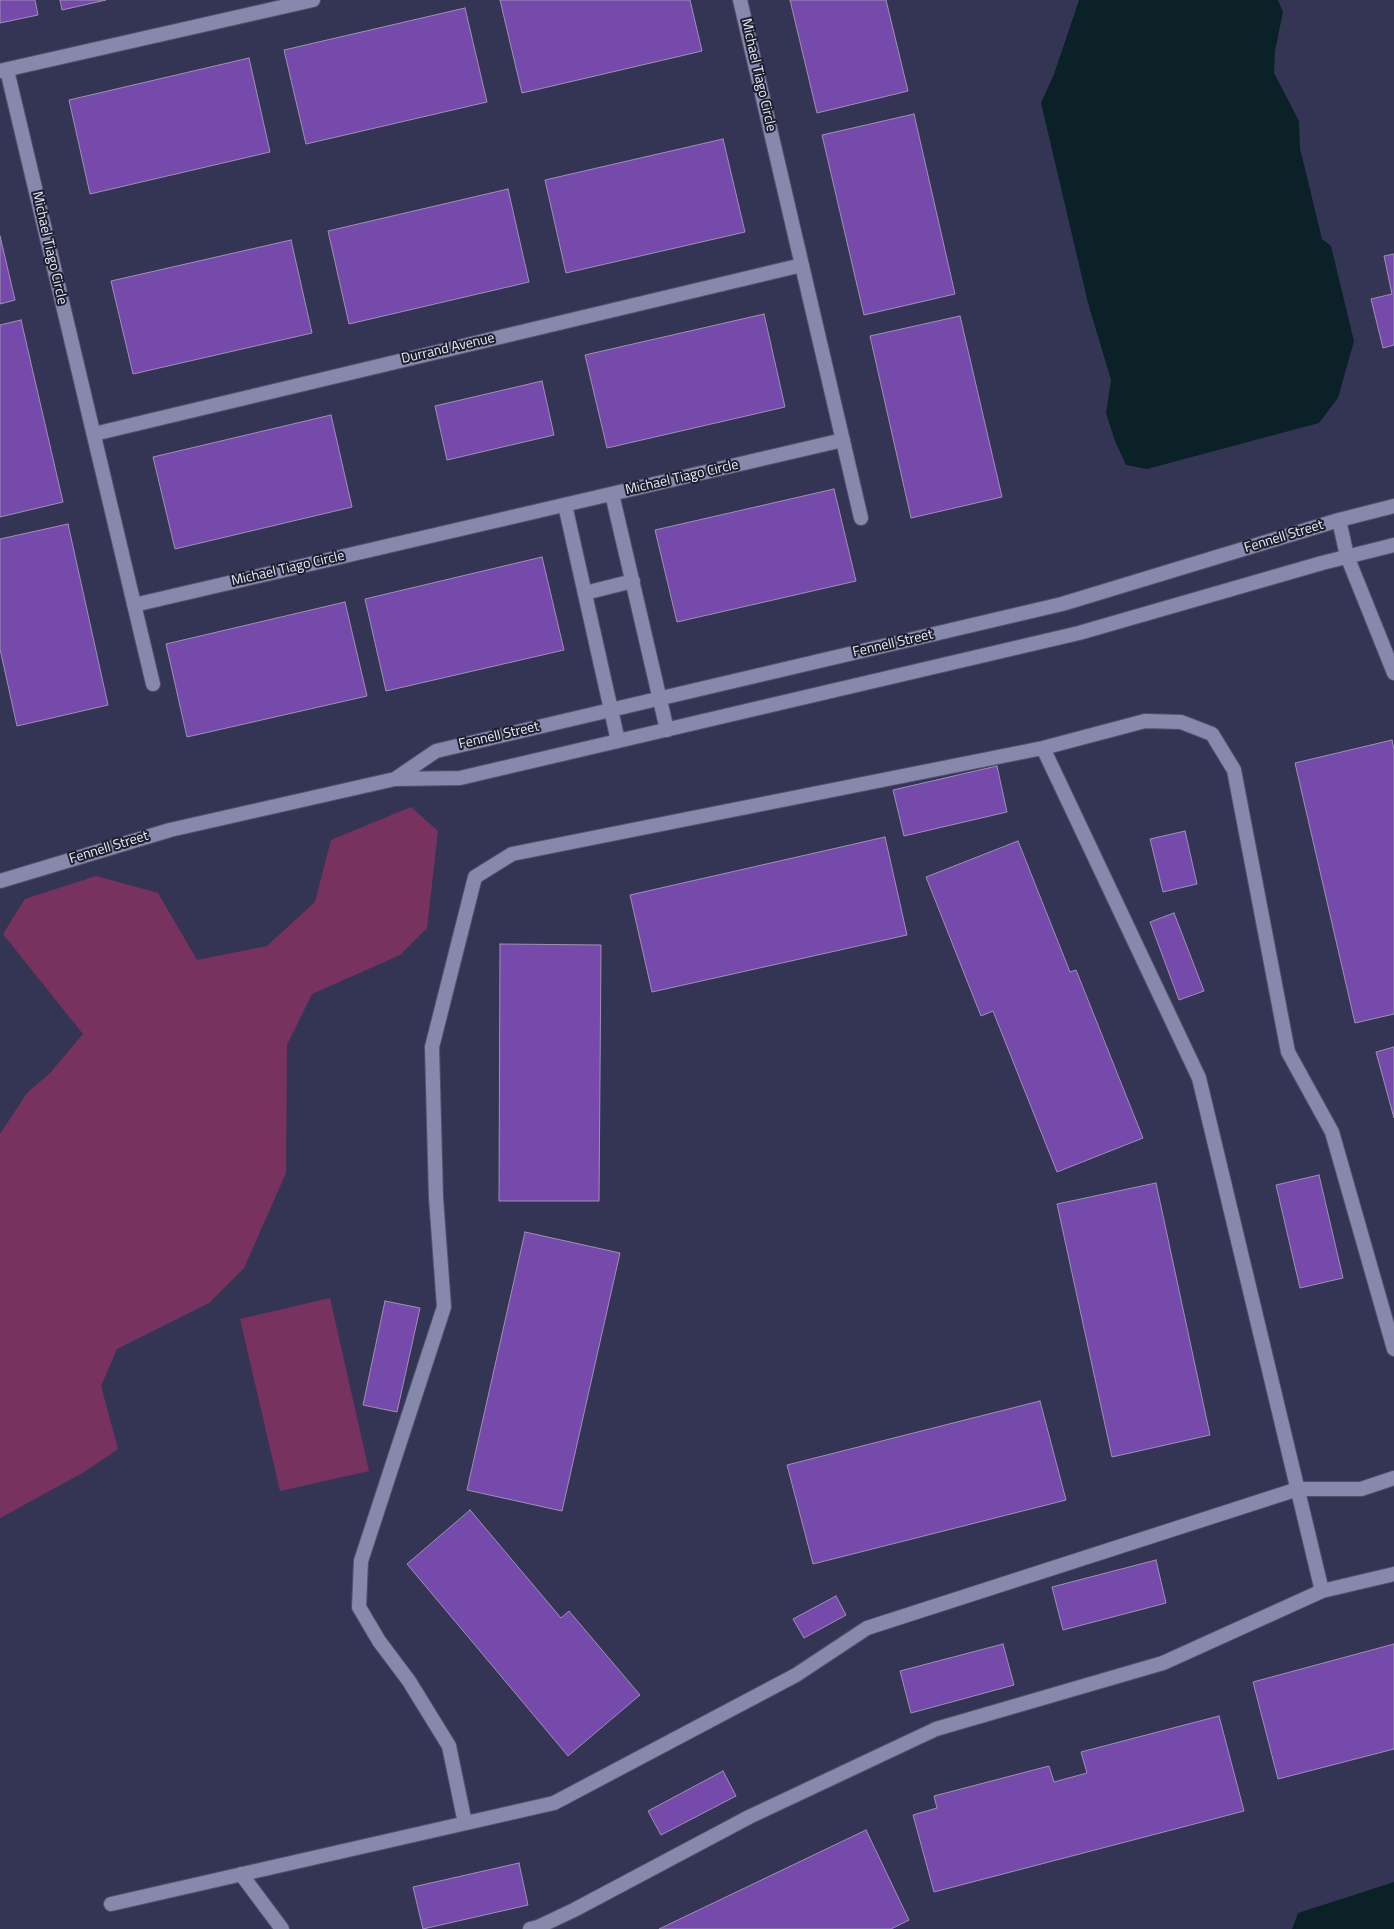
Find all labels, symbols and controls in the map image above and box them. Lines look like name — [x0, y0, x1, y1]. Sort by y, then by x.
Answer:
street label: Michael Tiago Circle — [737, 17, 779, 133]
street label: Michael Tiago Circle — [28, 190, 70, 306]
street label: Durrand Avenue — [400, 330, 496, 368]
street label: Michael Tiago Circle — [624, 457, 740, 499]
street label: Fennell Street — [1242, 517, 1326, 557]
street label: Michael Tiago Circle — [230, 548, 346, 590]
street label: Fennell Street — [851, 627, 935, 661]
street label: Fennell Street — [457, 719, 541, 753]
street label: Fennell Street — [67, 828, 151, 868]

